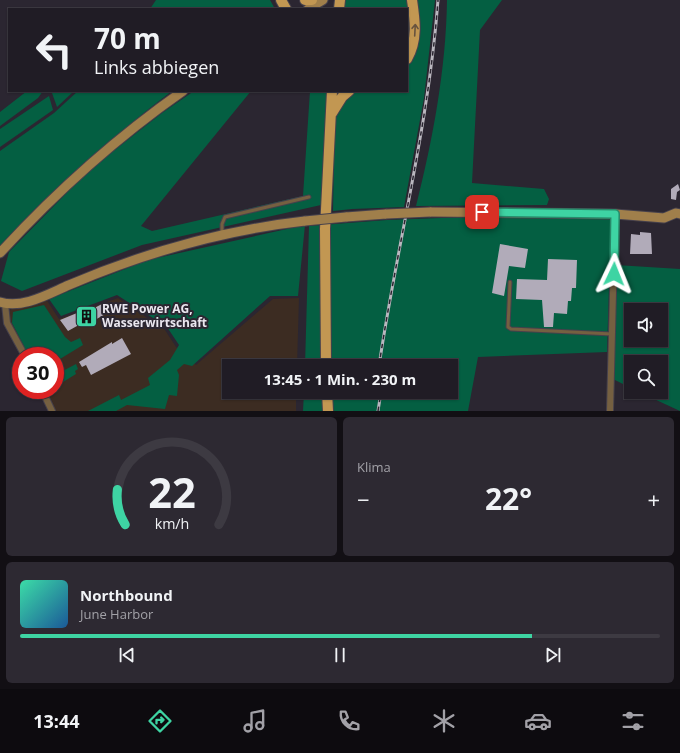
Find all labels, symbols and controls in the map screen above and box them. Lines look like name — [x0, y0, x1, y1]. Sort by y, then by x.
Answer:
text: 70 m — [94, 19, 161, 57]
icon: left — [28, 24, 80, 76]
one-way arrow — [411, 24, 418, 37]
text: Links abbiegen — [94, 55, 219, 79]
pin — [465, 195, 499, 229]
icon: arrive — [471, 201, 493, 223]
position arrow — [593, 253, 635, 295]
place label: RWE Power AG, Wasserwirtschaft — [102, 300, 207, 331]
building icon: RWE Power AG, Wasserwirtschaft — [74, 303, 100, 329]
map controls — [624, 303, 668, 399]
button: sound — [624, 303, 668, 347]
speed limit sign: 30 — [12, 347, 64, 399]
button: search — [624, 355, 668, 399]
text: 13:45 · 1 Min. · 230 m — [264, 369, 416, 389]
text: Klima — [357, 458, 391, 476]
text: 22 — [148, 463, 195, 519]
text: 22° — [485, 478, 532, 519]
text: − — [357, 484, 370, 514]
text: + — [647, 484, 660, 514]
text: km/h — [154, 513, 189, 532]
text: Northbound — [80, 585, 173, 605]
text: June Harbor — [80, 605, 153, 623]
icon: previous — [116, 644, 138, 666]
icon: pause — [329, 644, 351, 666]
icon: next — [542, 644, 564, 666]
icon: directions — [146, 707, 174, 735]
icon: music — [241, 707, 269, 735]
icon: phone — [335, 707, 363, 735]
icon: climate — [430, 707, 458, 735]
icon: car — [524, 707, 552, 735]
icon: filters — [619, 707, 647, 735]
text: 13:44 — [33, 709, 80, 733]

